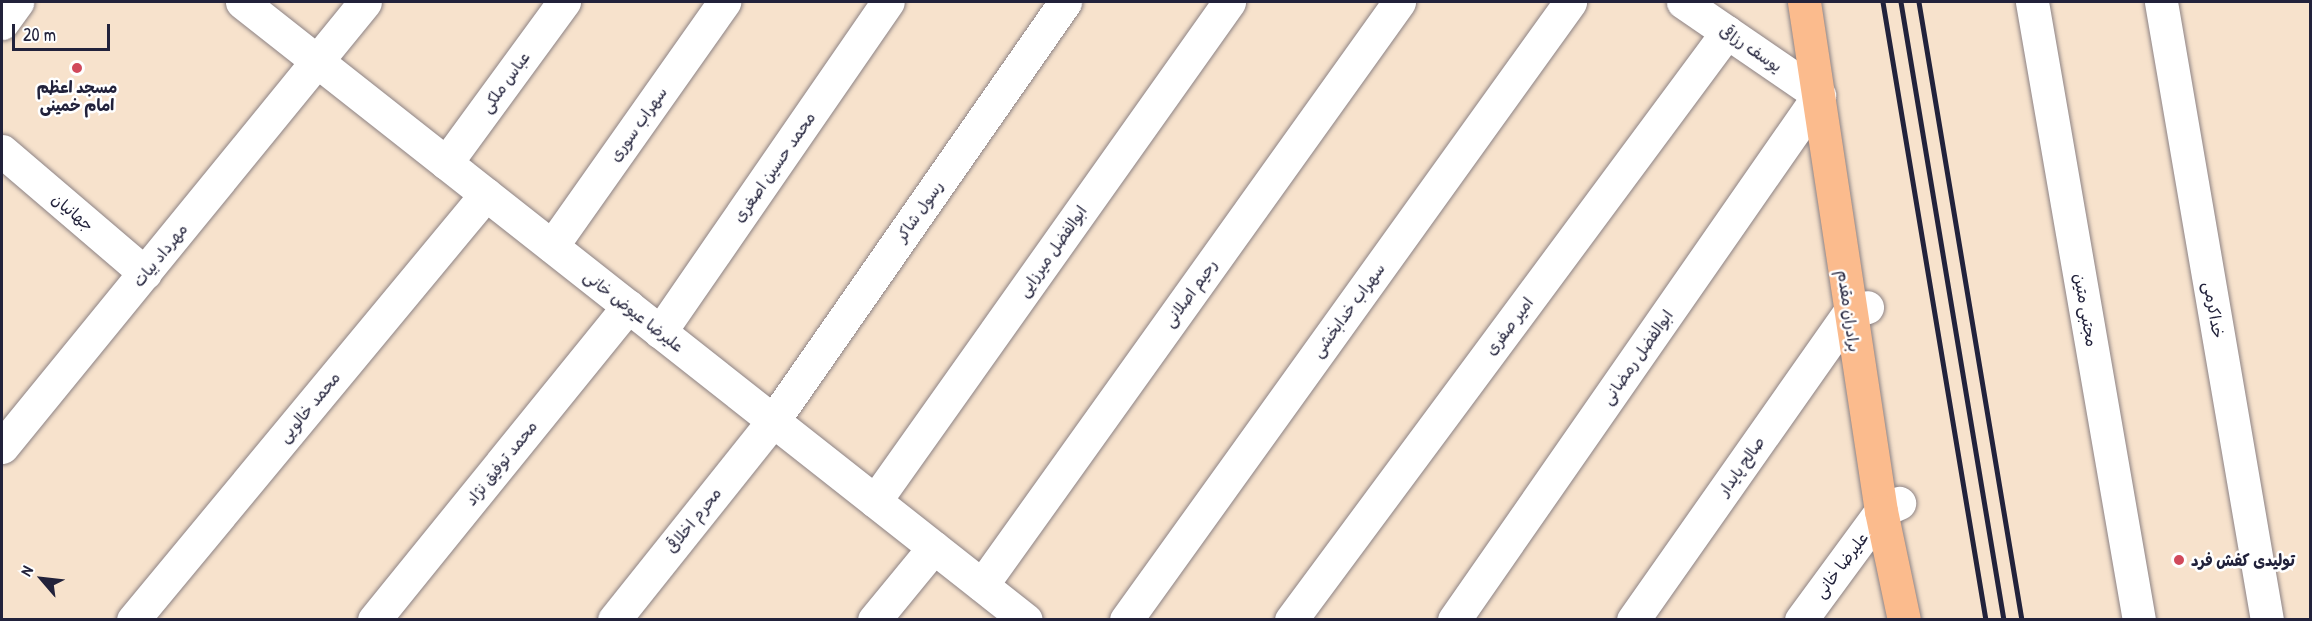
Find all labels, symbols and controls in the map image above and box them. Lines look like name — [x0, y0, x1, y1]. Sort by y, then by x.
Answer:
scale bar — [15, 12, 112, 50]
street label: یوسف رزاقی — [1716, 20, 1786, 76]
text: 20 m — [23, 22, 56, 47]
street label: عباس ملکی — [476, 48, 534, 116]
marker: مسجد اعظم امام خمینی — [70, 61, 84, 75]
place label: مسجد اعظم امام خمینی — [37, 77, 117, 115]
street label: سهراب سوری — [605, 83, 671, 165]
street label: محمد حسین اصغری — [729, 108, 819, 226]
street label: رسول شاکر — [891, 177, 947, 245]
street label: جهانیان — [48, 189, 98, 235]
street label: ابوالفضل میرزایی — [1013, 202, 1091, 300]
street label: مهرداد بیات — [129, 219, 191, 291]
street label: رحیم اصلانی — [1159, 255, 1221, 331]
street label: سهراب خدابخشی — [1307, 259, 1389, 361]
street label: علیرضا عیوض خانی — [580, 266, 688, 356]
street label: برادران مقدم — [1834, 269, 1864, 353]
street label: مجتبی متین — [2070, 272, 2102, 348]
street label: خداکرمی — [2200, 280, 2228, 340]
street label: امیر صفری — [1481, 293, 1537, 359]
street label: ابوالفضل رمضانی — [1597, 306, 1677, 408]
street label: محمد خالویی — [274, 368, 344, 446]
street label: محمد توفیق ‌نژاد — [461, 417, 541, 509]
street label: صالح پایدار — [1714, 433, 1768, 499]
street label: محرم اخلاقی — [661, 484, 725, 556]
street label: علیرضا خانی — [1810, 528, 1872, 602]
north arrow — [12, 549, 72, 609]
place label: تولیدی کفش فرد — [2191, 550, 2295, 570]
marker: تولیدی کفش فرد — [2172, 553, 2186, 567]
text: N — [14, 562, 38, 579]

